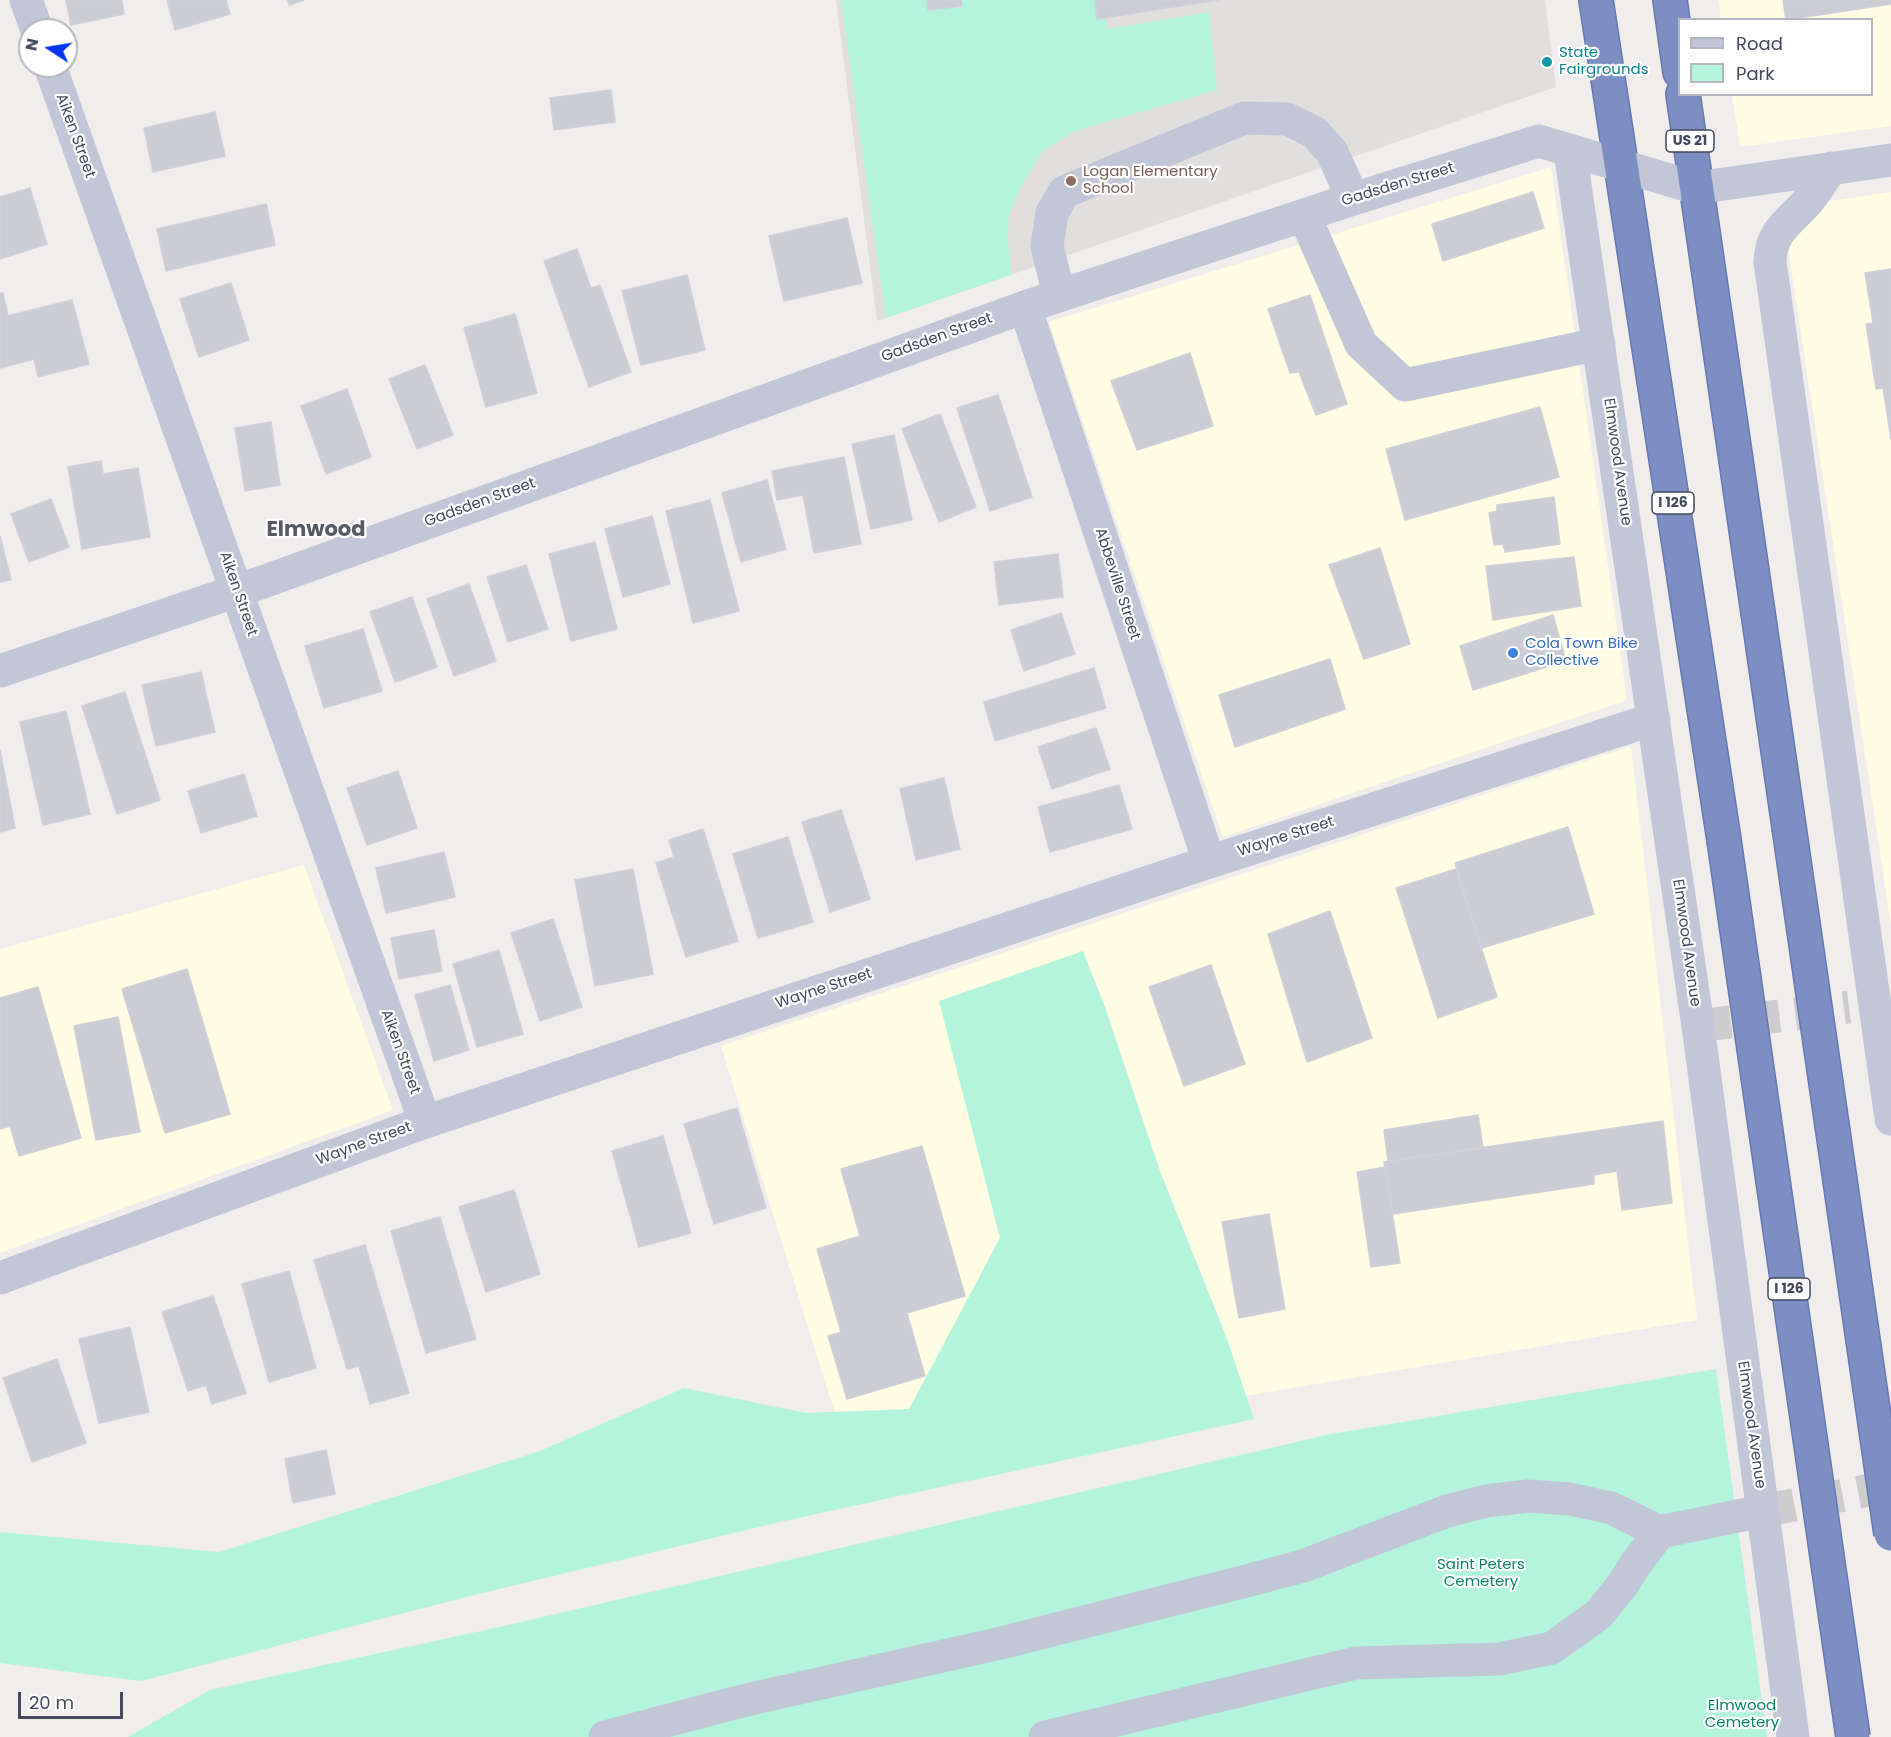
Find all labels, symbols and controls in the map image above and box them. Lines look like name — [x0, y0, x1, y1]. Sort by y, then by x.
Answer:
north arrow — [18, 18, 78, 78]
legend — [1678, 18, 1873, 96]
text: Road — [1736, 31, 1783, 56]
text: N — [19, 36, 44, 53]
place label: State Fairgrounds — [1559, 44, 1648, 79]
marker: State Fairgrounds — [1540, 55, 1554, 69]
text: Park — [1736, 61, 1775, 86]
street label: Aiken Street — [51, 91, 99, 181]
road number: US 21 — [1666, 130, 1714, 152]
street label: Gadsden Street — [1340, 159, 1456, 211]
place label: Logan Elementary School — [1083, 163, 1218, 198]
marker: Logan Elementary School — [1064, 174, 1078, 188]
street label: Gadsden Street — [879, 310, 995, 366]
street label: Elmwood Avenue — [1599, 397, 1635, 527]
street label: Gadsden Street — [422, 475, 538, 531]
road number: I 126 — [1652, 492, 1694, 514]
district label: Elmwood — [267, 518, 365, 544]
street label: Abbeville Street — [1090, 526, 1144, 642]
street label: Aiken Street — [215, 549, 261, 639]
place label: Cola Town Bike Collective — [1525, 635, 1638, 670]
marker: Cola Town Bike Collective — [1506, 646, 1520, 660]
street label: Wayne Street — [1236, 813, 1336, 861]
street label: Elmwood Avenue — [1668, 878, 1704, 1008]
street label: Wayne Street — [774, 965, 874, 1013]
street label: Aiken Street — [376, 1007, 424, 1097]
street label: Wayne Street — [314, 1118, 414, 1170]
road number: I 126 — [1768, 1278, 1810, 1300]
street label: Elmwood Avenue — [1733, 1360, 1769, 1490]
park label: Saint Peters Cemetery — [1437, 1556, 1525, 1591]
scale bar — [21, 1680, 126, 1718]
text: 20 m — [29, 1690, 74, 1715]
park label: Elmwood Cemetery — [1705, 1697, 1779, 1732]

